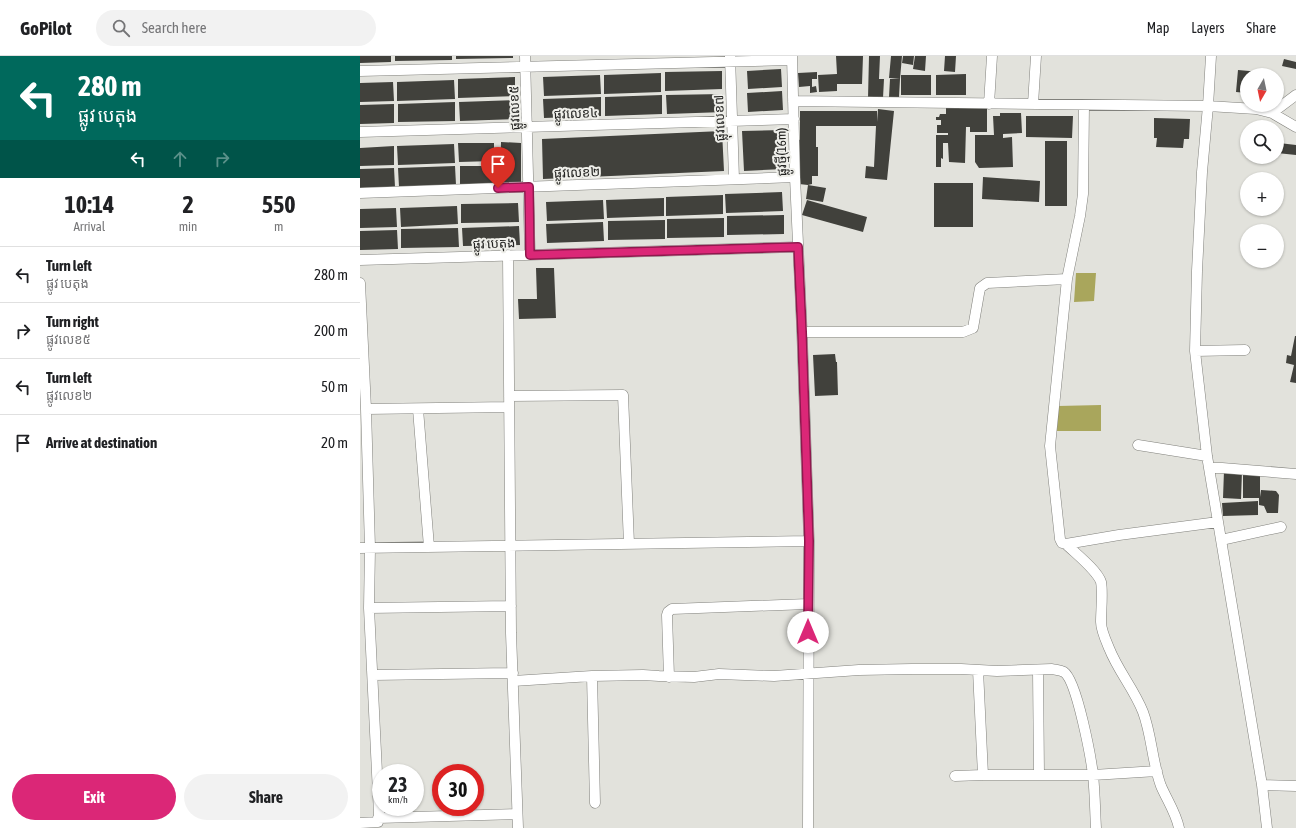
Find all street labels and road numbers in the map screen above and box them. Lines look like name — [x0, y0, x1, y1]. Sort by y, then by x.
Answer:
street label: ផ្លូវលេខ៥ — [506, 85, 527, 131]
street label: ផ្លុវលេខ៧ — [711, 94, 732, 142]
street label: ផ្លូវលេខ៤ — [553, 105, 599, 126]
street label: ផ្លូវថ្មី(16m) — [772, 128, 793, 176]
street label: ផ្លូវលេខ២ — [554, 164, 601, 185]
street label: ផ្លូវ បេតុង — [472, 235, 516, 256]

